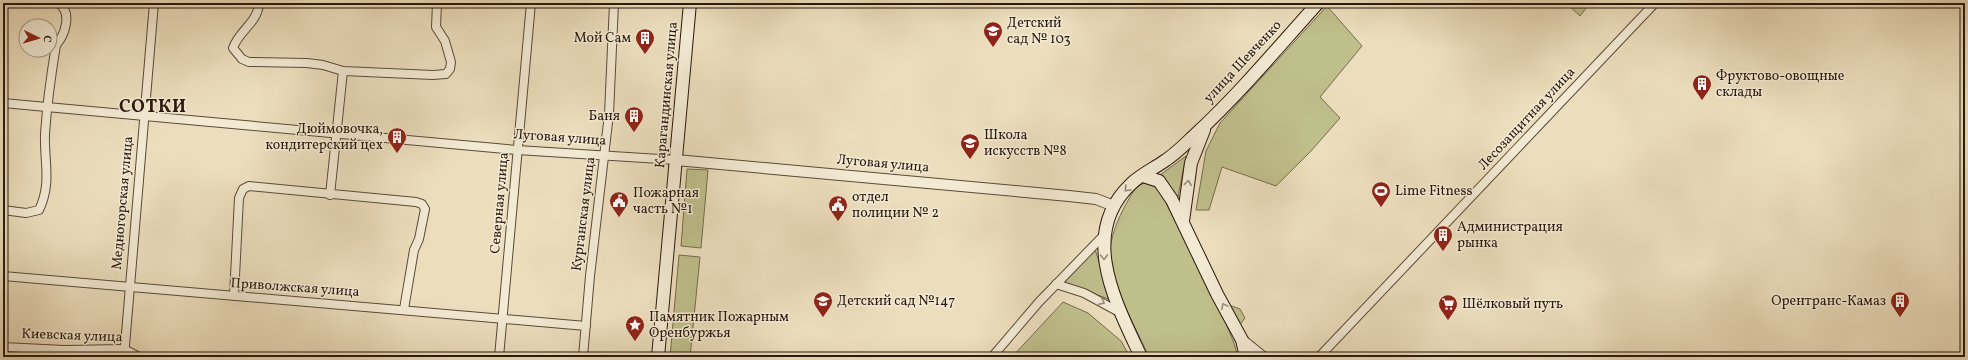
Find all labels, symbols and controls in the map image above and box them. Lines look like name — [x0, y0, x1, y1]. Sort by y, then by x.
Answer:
place label: Детский сад № 103 — [1007, 14, 1071, 49]
street label: улица Шевченко — [1200, 17, 1286, 107]
north arrow — [18, 18, 58, 58]
school or university icon: Детский сад № 103 — [982, 20, 1004, 48]
street label: Карагандинская улица — [651, 21, 683, 169]
building icon: Мой Cам — [634, 27, 656, 55]
place label: Мой Cам — [574, 29, 631, 48]
text: С — [39, 35, 54, 43]
street label: Лесозащитная улица — [1474, 63, 1580, 175]
place label: Фруктово-овощные склады — [1716, 67, 1845, 102]
building icon: Фруктово-овощные склады — [1691, 73, 1713, 101]
district label: СОТКИ — [119, 95, 187, 120]
building icon: Баня — [623, 105, 645, 133]
place label: Баня — [589, 107, 620, 126]
place label: Дюймовочка, кондитерский цех — [266, 120, 383, 155]
street label: Луговая улица — [513, 125, 607, 151]
building icon: Дюймовочка, кондитерский цех — [386, 126, 408, 154]
place label: Школа искусств №8 — [984, 126, 1067, 161]
school or university icon: Школа искусств №8 — [959, 132, 981, 160]
street label: Медногорская улица — [108, 135, 138, 271]
street label: Луговая улица — [836, 150, 930, 178]
street label: Северная улица — [486, 151, 514, 254]
street label: Курганская улица — [568, 156, 600, 272]
one-way arrow — [1183, 180, 1192, 186]
sports icon: Lime Fitness — [1370, 180, 1392, 208]
place label: Lime Fitness — [1395, 182, 1472, 201]
place label: Пожарная часть №1 — [633, 184, 699, 219]
one-way arrow — [1124, 184, 1131, 191]
place label: отдел полиции № 2 — [852, 188, 939, 223]
public building icon: Пожарная часть №1 — [608, 190, 630, 218]
public building icon: отдел полиции № 2 — [827, 194, 849, 222]
place label: Администрация рынка — [1457, 218, 1563, 253]
building icon: Администрация рынка — [1432, 224, 1454, 252]
one-way arrow — [1100, 254, 1108, 260]
street label: Приволжская улица — [230, 274, 360, 302]
school or university icon: Детский сад №147 — [812, 290, 834, 318]
building icon: Орентранс-Камаз — [1889, 290, 1911, 318]
place label: Детский сад №147 — [837, 292, 955, 311]
place label: Орентранс-Камаз — [1771, 292, 1886, 311]
supermarket icon: Шёлковый путь — [1437, 293, 1459, 321]
place label: Шёлковый путь — [1462, 295, 1563, 314]
one-way arrow — [1098, 297, 1105, 305]
one-way arrow — [1221, 303, 1228, 310]
place label: Памятник Пожарным Оренбуржья — [649, 308, 789, 343]
place icon: Памятник Пожарным Оренбуржья — [624, 314, 646, 342]
street label: Киевская улица — [21, 325, 123, 347]

